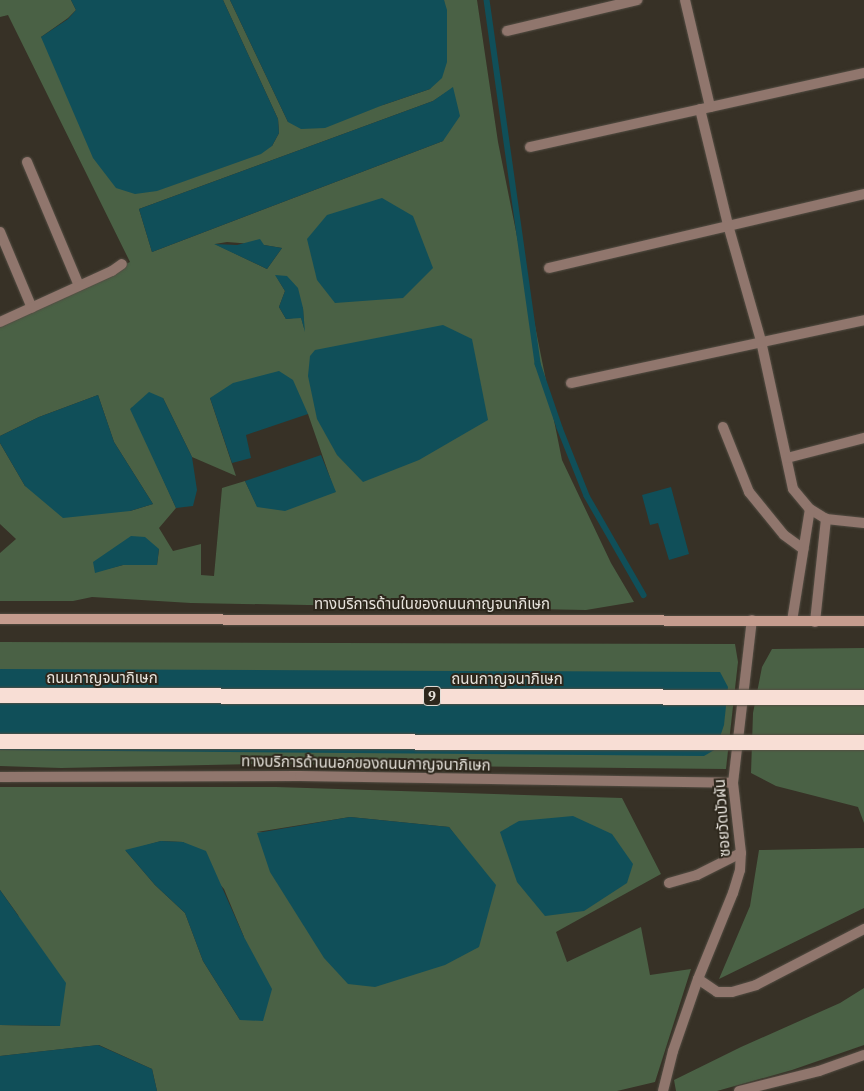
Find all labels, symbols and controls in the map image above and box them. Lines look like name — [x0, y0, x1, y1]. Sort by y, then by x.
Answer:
street label: ทางบริการด้านในของถนนกาญจนาภิเษก — [314, 595, 550, 613]
street label: ถนนกาญจนาภิเษก — [46, 669, 158, 687]
street label: ถนนกาญจนาภิเษก — [451, 670, 563, 688]
road number: 9 — [422, 684, 442, 708]
street label: ทางบริการด้านนอกของถนนกาญจนาภิเษก — [241, 752, 491, 774]
street label: ซอยวัดบัวผัน — [710, 779, 734, 857]

